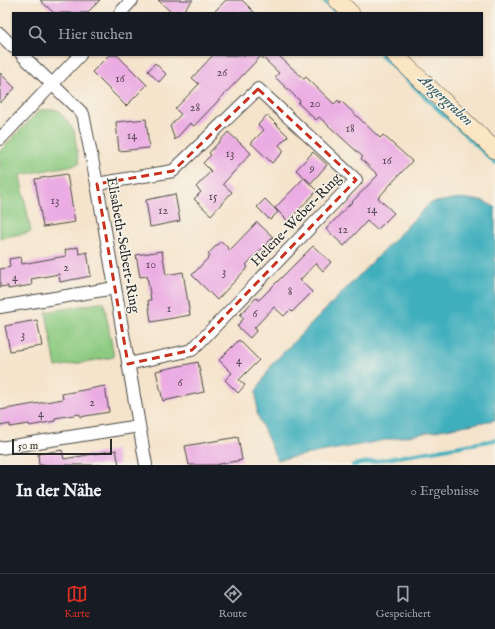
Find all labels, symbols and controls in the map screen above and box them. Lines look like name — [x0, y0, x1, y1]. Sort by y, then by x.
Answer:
search box — [12, 12, 483, 56]
icon: search — [26, 23, 48, 45]
text: Hier suchen — [58, 25, 133, 44]
house number: 26 — [217, 65, 228, 80]
water label: Angergraben — [412, 68, 477, 131]
house number: 16 — [115, 71, 126, 86]
house number: 20 — [309, 96, 321, 111]
house number: 28 — [190, 100, 200, 115]
house number: 18 — [345, 121, 355, 136]
house number: 14 — [127, 128, 137, 143]
house number: 13 — [226, 146, 234, 161]
house number: 16 — [382, 153, 393, 168]
house number: 9 — [308, 161, 315, 176]
street label: Helene-Weber-Ring — [247, 169, 345, 270]
street label: Elisabeth-Selbert-Ring — [102, 175, 144, 315]
house number: 15 — [209, 189, 218, 204]
house number: 13 — [51, 193, 59, 208]
house number: 14 — [367, 202, 377, 217]
house number: 12 — [158, 203, 168, 218]
house number: 12 — [338, 222, 348, 237]
house number: 10 — [146, 257, 156, 272]
house number: 2 — [63, 260, 69, 275]
house number: 3 — [222, 264, 226, 279]
house number: 4 — [12, 270, 18, 285]
house number: 8 — [288, 284, 293, 299]
house number: 1 — [167, 301, 171, 316]
house number: 6 — [252, 306, 258, 321]
house number: 3 — [21, 327, 25, 342]
house number: 4 — [236, 353, 242, 368]
house number: 6 — [177, 375, 183, 390]
house number: 2 — [89, 395, 95, 410]
house number: 4 — [38, 406, 44, 421]
scale bar — [12, 437, 112, 456]
text: 50 m — [18, 439, 38, 453]
text: In der Nähe — [16, 481, 101, 502]
text: 0 Ergebnisse — [411, 483, 479, 500]
tab: Karte — [64, 583, 90, 621]
tab: Route — [218, 583, 247, 621]
tab: Gespeichert — [376, 583, 431, 621]

